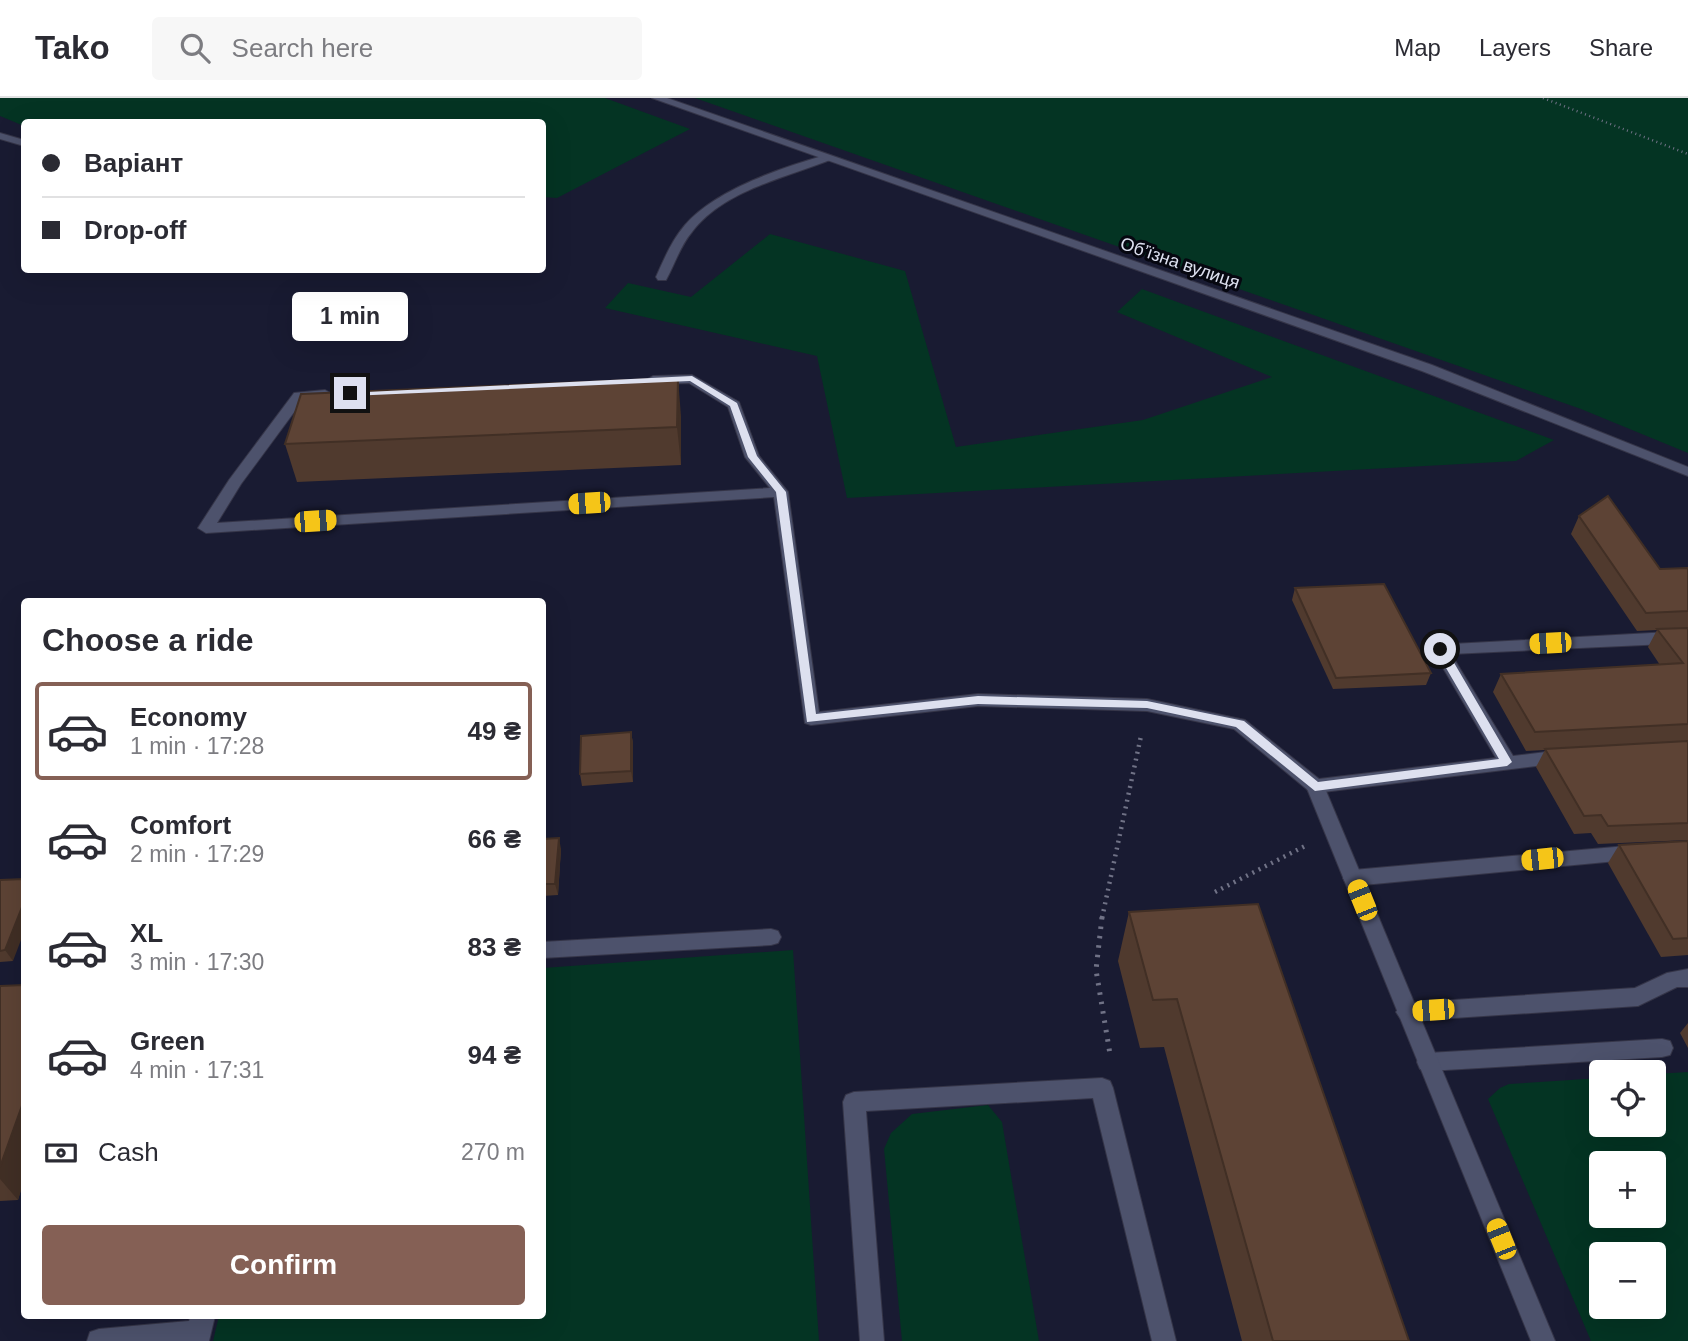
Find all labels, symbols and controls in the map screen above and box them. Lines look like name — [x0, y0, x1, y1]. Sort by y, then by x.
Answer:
search box — [152, 17, 642, 80]
text: Tako — [35, 29, 110, 66]
icon: search — [176, 29, 214, 67]
text: Search here — [232, 33, 373, 63]
text: Map — [1394, 34, 1441, 61]
text: Layers — [1479, 34, 1551, 61]
text: Share — [1589, 34, 1653, 61]
text: Варіант — [84, 148, 183, 178]
text: Drop-off — [84, 215, 187, 245]
street label: Об’їзна вулиця — [1118, 233, 1242, 293]
callout: 1 min — [292, 292, 408, 341]
text: 1 min — [320, 303, 380, 329]
route end — [334, 377, 366, 409]
car — [568, 491, 611, 515]
car — [294, 509, 337, 533]
text: Choose a ride — [42, 622, 254, 658]
car — [1529, 631, 1572, 655]
route start — [1424, 633, 1456, 665]
icon: car — [46, 700, 109, 763]
text: Economy — [130, 702, 247, 732]
text: 49 ₴ — [468, 716, 521, 746]
text: 1 min · 17:28 — [130, 733, 264, 759]
icon: car — [46, 808, 109, 871]
text: Comfort — [130, 810, 231, 840]
text: 66 ₴ — [468, 824, 521, 854]
text: 2 min · 17:29 — [130, 841, 264, 867]
car — [1521, 846, 1564, 872]
car — [1345, 877, 1380, 923]
icon: car — [46, 916, 109, 979]
text: XL — [130, 918, 163, 948]
text: 83 ₴ — [468, 932, 521, 962]
text: 3 min · 17:30 — [130, 949, 264, 975]
car — [1412, 998, 1455, 1022]
icon: car — [46, 1024, 109, 1087]
text: Green — [130, 1026, 205, 1056]
text: 94 ₴ — [468, 1040, 521, 1070]
text: 4 min · 17:31 — [130, 1057, 264, 1083]
map controls — [1589, 1060, 1666, 1319]
button: locate — [1589, 1060, 1666, 1137]
icon: cash — [42, 1134, 80, 1172]
text: Cash — [98, 1137, 159, 1167]
text: 270 m — [461, 1139, 525, 1165]
button: + — [1589, 1151, 1666, 1228]
car — [1484, 1216, 1519, 1262]
button: Confirm — [42, 1225, 525, 1305]
button: − — [1589, 1242, 1666, 1319]

